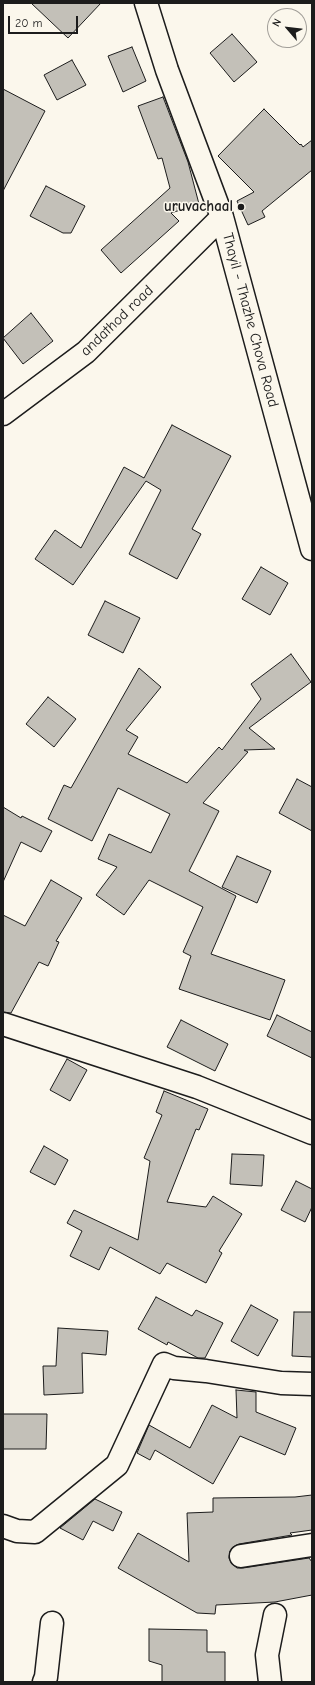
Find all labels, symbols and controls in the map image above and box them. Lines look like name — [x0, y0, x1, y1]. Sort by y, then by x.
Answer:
scale bar — [10, 8, 80, 34]
north arrow — [267, 8, 307, 48]
text: 20 m — [15, 16, 43, 30]
text: N — [269, 16, 284, 29]
place label: uruvachaal — [164, 198, 233, 216]
marker: uruvachaal — [236, 202, 246, 212]
street label: Thayil - Thazhe Chova Road — [218, 231, 282, 409]
street label: andathod road — [77, 282, 157, 360]

